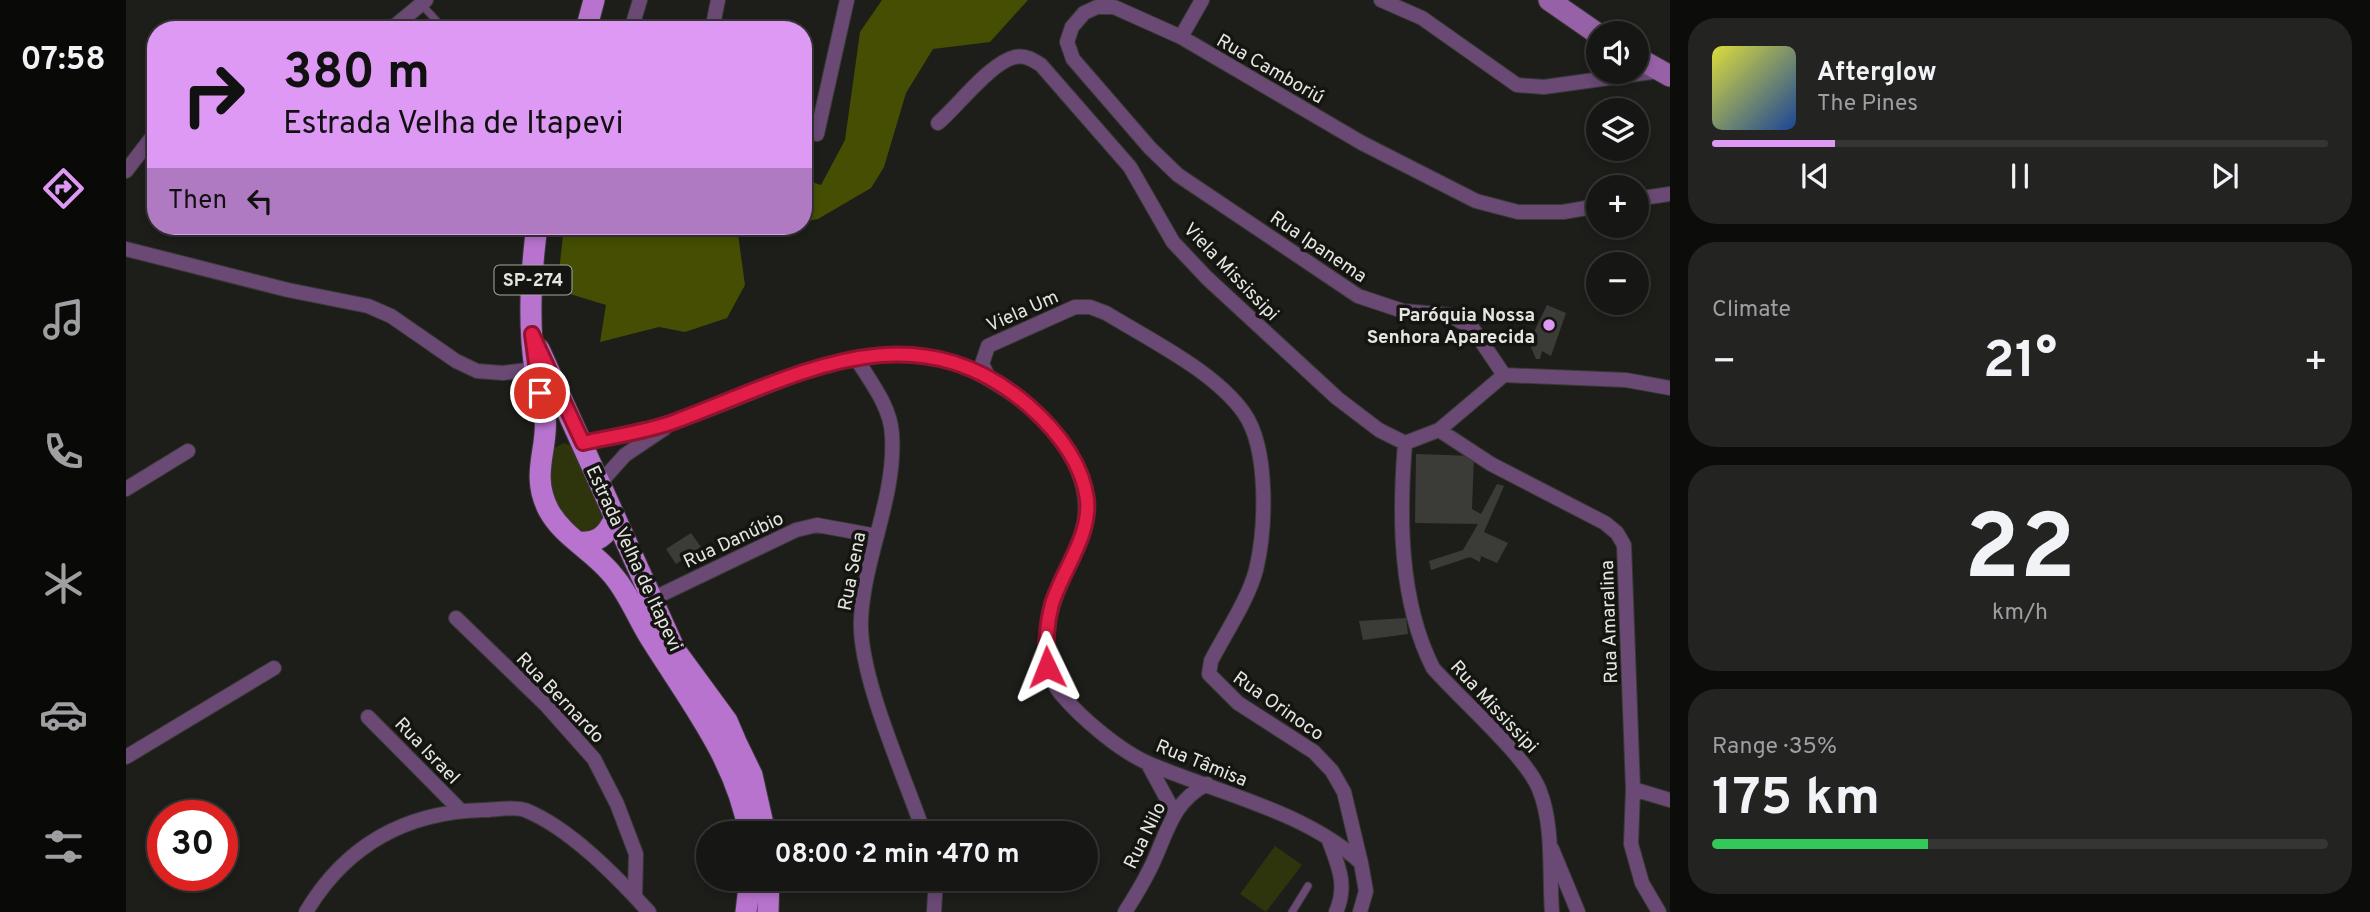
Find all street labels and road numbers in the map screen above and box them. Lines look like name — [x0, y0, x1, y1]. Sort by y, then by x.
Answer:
street label: Rua Camboriú — [1212, 29, 1328, 110]
street label: Rua Ipanema — [1265, 206, 1371, 289]
street label: Viela Mississipi — [1178, 218, 1284, 327]
road number: SP-274 — [494, 266, 572, 294]
street label: Viela Um — [983, 285, 1062, 338]
street label: Estrada Velha de Itapevi — [580, 462, 687, 656]
street label: Rua Danúbio — [680, 507, 788, 575]
street label: Rua Sena — [834, 530, 872, 613]
street label: Rua Amaralina — [1596, 560, 1624, 684]
street label: Rua Bernardo — [510, 648, 609, 749]
street label: Rua Mississipi — [1444, 656, 1543, 759]
street label: Rua Orinoco — [1228, 666, 1328, 747]
street label: Rua Israel — [389, 713, 464, 790]
street label: Rua Tâmisa — [1152, 735, 1251, 793]
street label: Rua Nilo — [1119, 798, 1172, 873]

